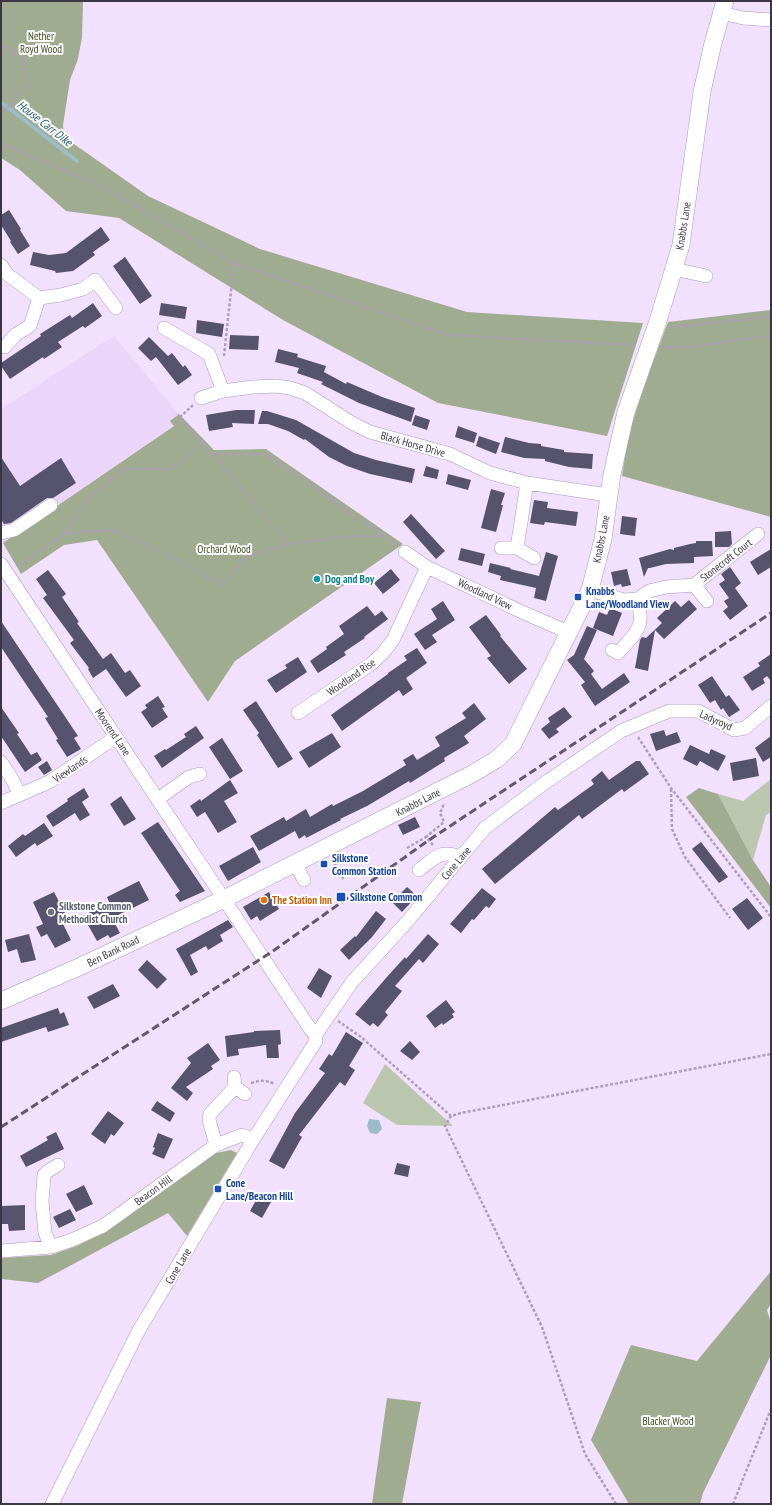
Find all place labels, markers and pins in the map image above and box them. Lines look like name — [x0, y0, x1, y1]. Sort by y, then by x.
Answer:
place label: Dog and Boy — [325, 572, 375, 586]
marker: Dog and Boy — [312, 574, 322, 584]
place label: Knabbs Lane/Woodland View — [586, 584, 670, 611]
marker: Knabbs Lane/Woodland View — [573, 592, 583, 602]
place label: Silkstone Common Station — [332, 851, 396, 878]
marker: Silkstone Common Station — [319, 859, 329, 869]
place label: Silkstone Common — [350, 890, 422, 904]
marker: Silkstone Common — [335, 891, 347, 903]
place label: The Station Inn — [272, 893, 332, 907]
marker: The Station Inn — [259, 895, 269, 905]
place label: Silkstone Common Methodist Church — [59, 899, 131, 926]
marker: Silkstone Common Methodist Church — [46, 907, 56, 917]
place label: Cone Lane/Beacon Hill — [226, 1176, 293, 1203]
marker: Cone Lane/Beacon Hill — [213, 1184, 223, 1194]

